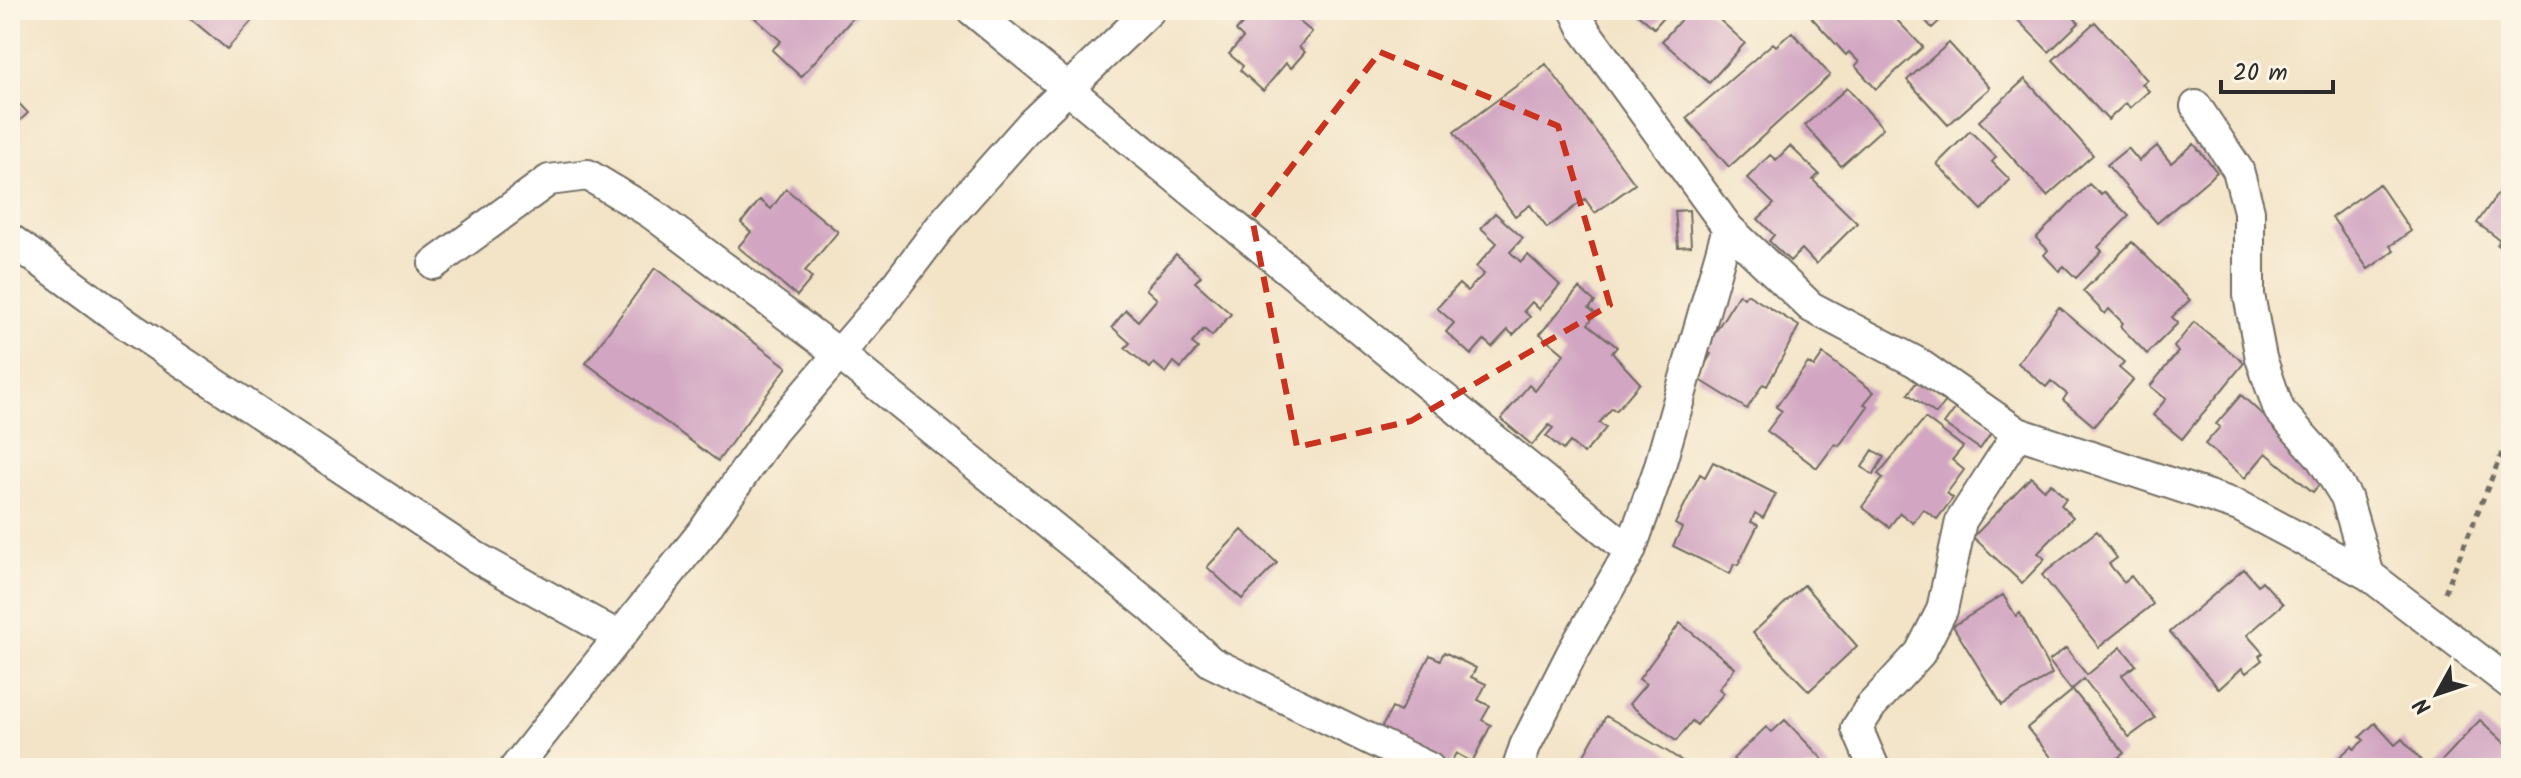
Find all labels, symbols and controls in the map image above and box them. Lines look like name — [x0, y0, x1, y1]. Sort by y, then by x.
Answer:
scale bar — [2221, 44, 2333, 94]
text: 20 m — [2233, 54, 2288, 93]
north arrow — [2397, 654, 2477, 734]
text: N — [2406, 689, 2441, 722]

